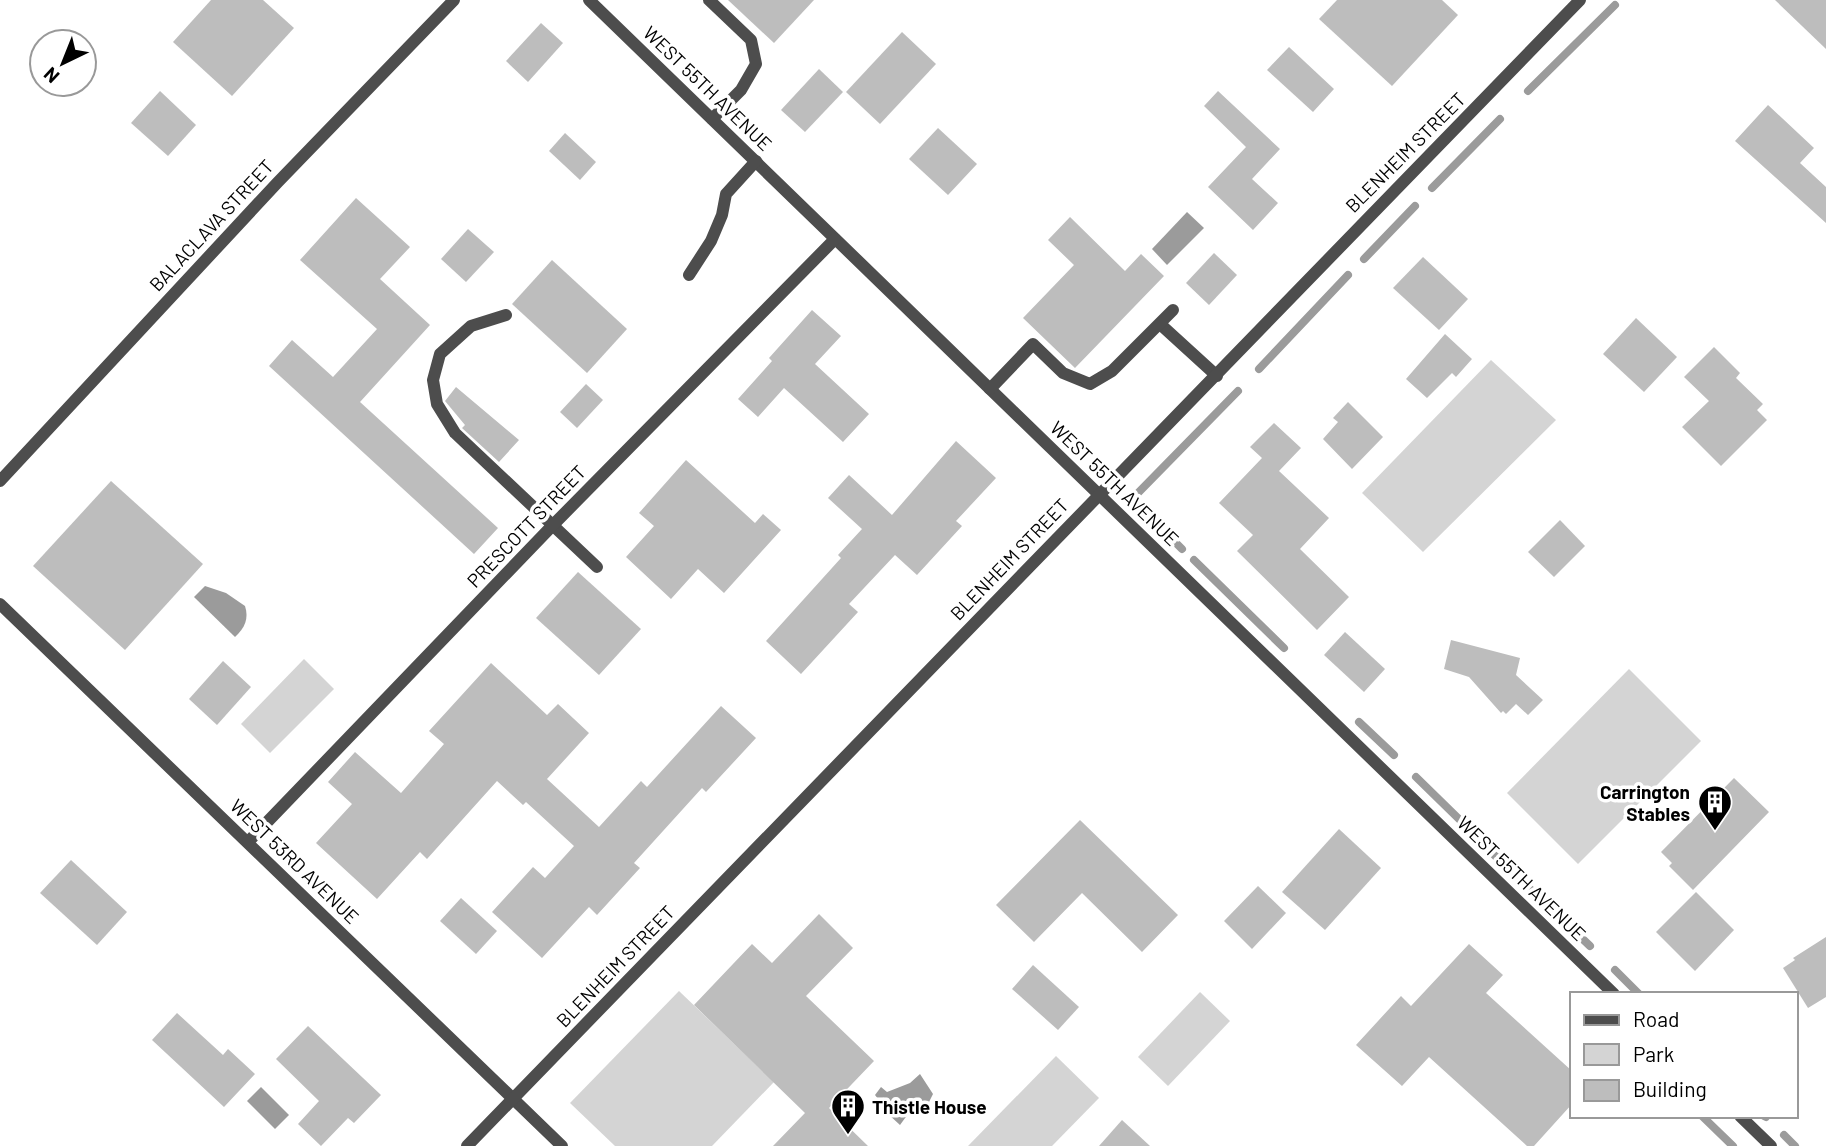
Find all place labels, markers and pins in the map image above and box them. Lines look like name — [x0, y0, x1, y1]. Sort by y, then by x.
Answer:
place label: Carrington Stables — [1600, 780, 1690, 825]
building icon: Carrington Stables — [1696, 783, 1734, 832]
building icon: Thistle House — [829, 1087, 867, 1136]
place label: Thistle House — [872, 1095, 987, 1118]

